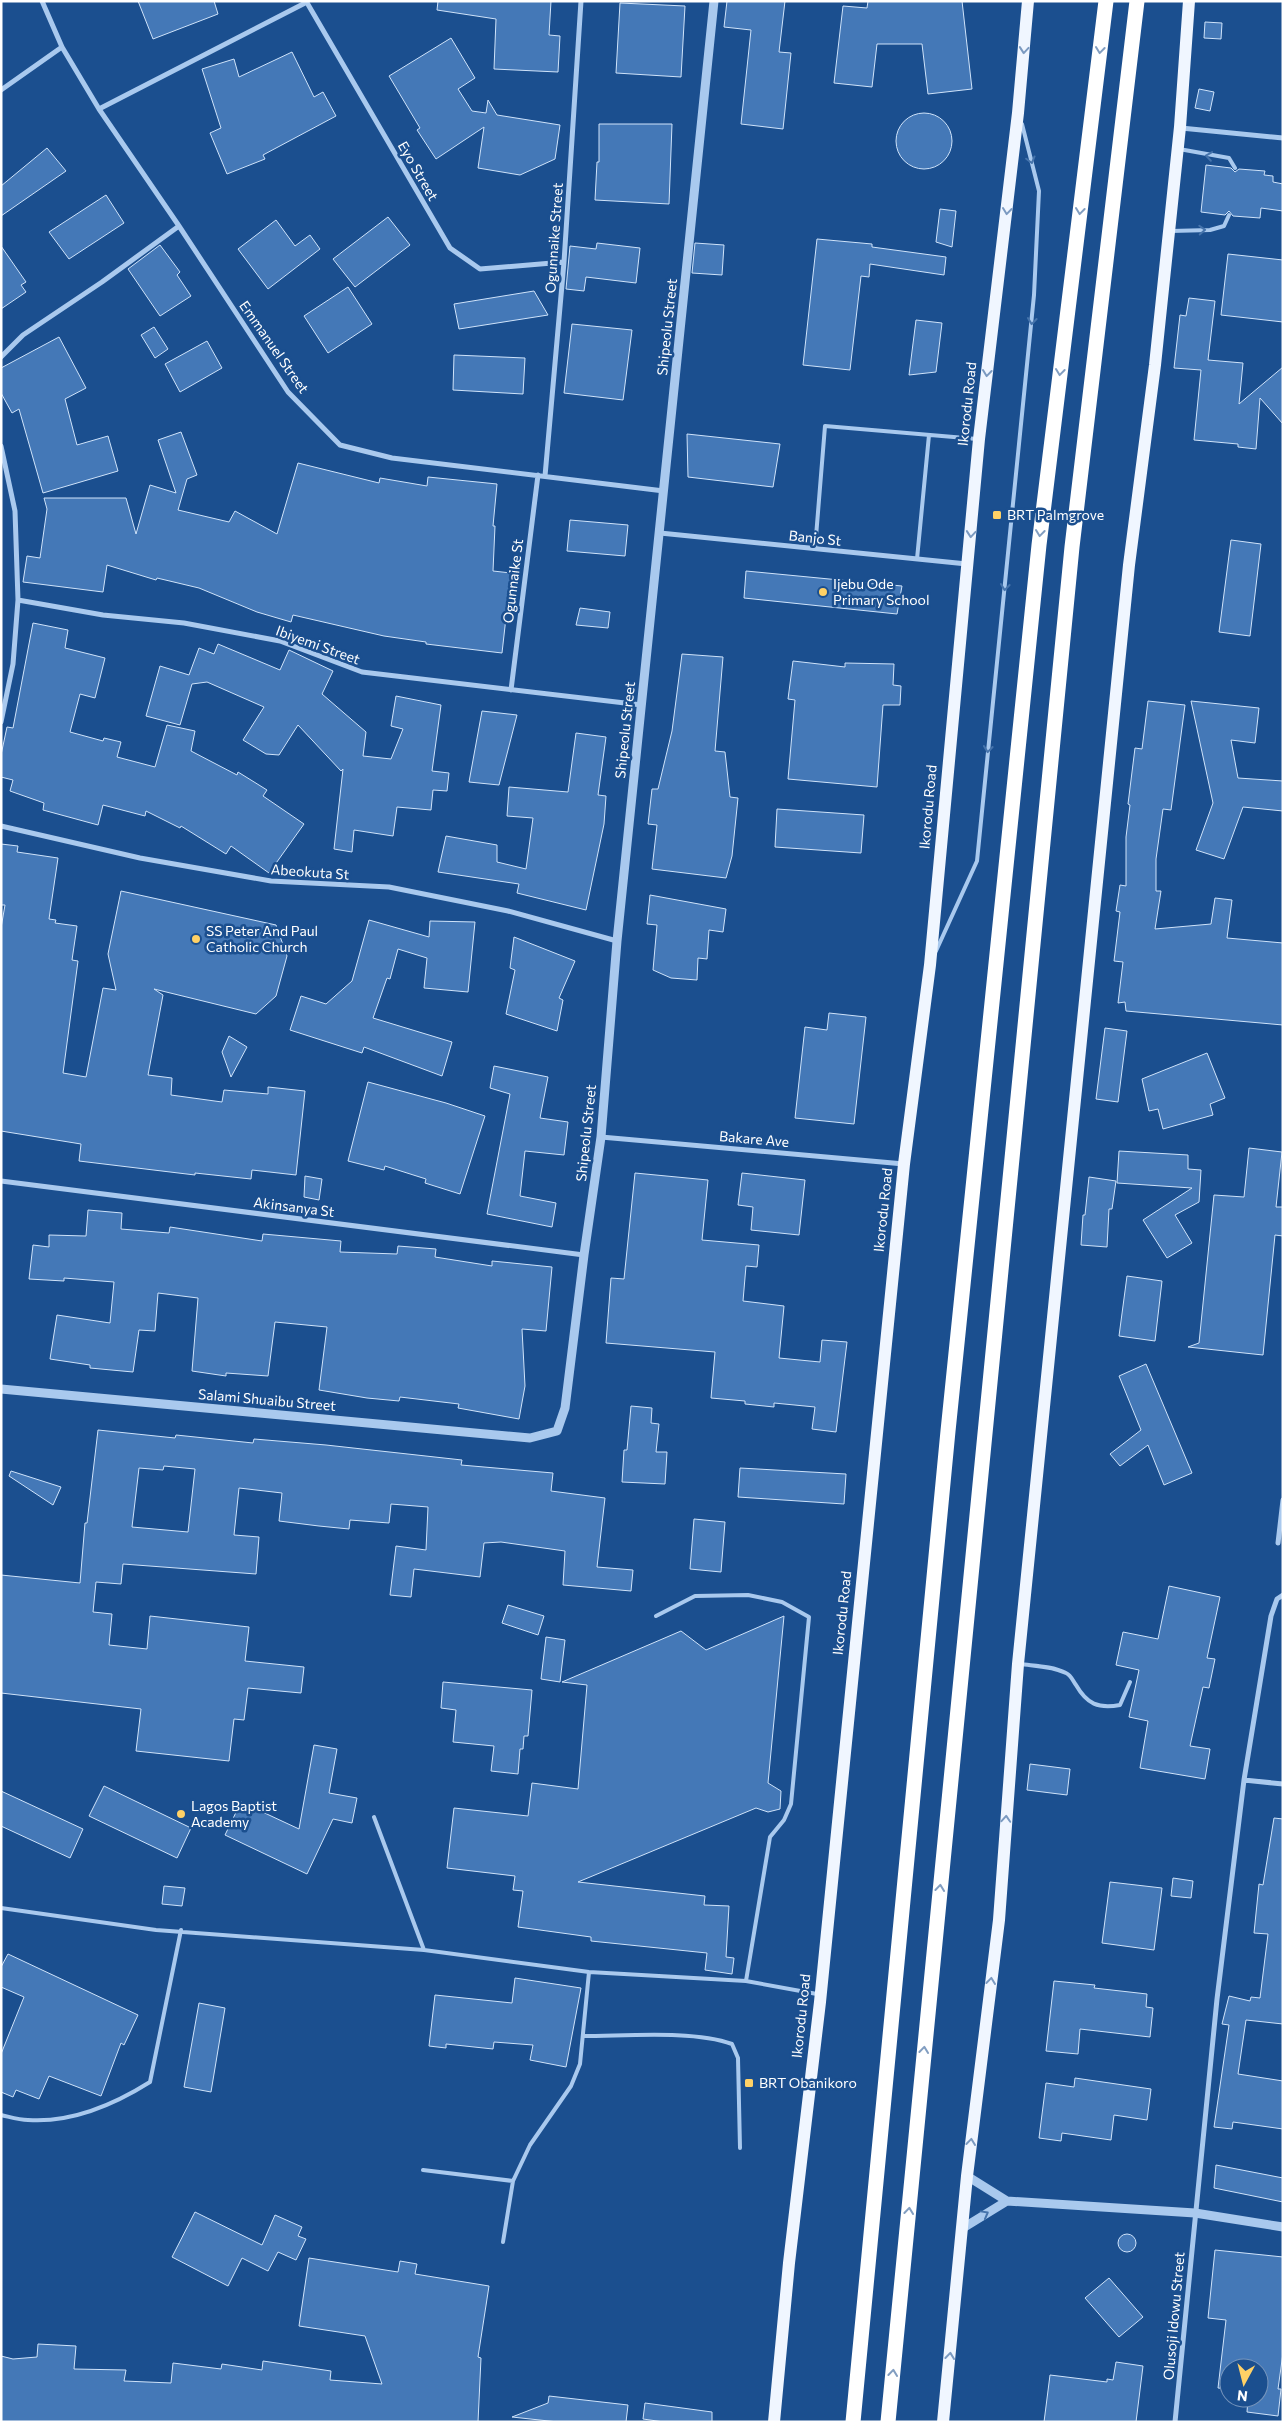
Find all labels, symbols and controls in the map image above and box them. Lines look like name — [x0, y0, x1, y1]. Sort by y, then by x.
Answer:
one-way arrow — [1019, 46, 1030, 54]
one-way arrow — [1095, 46, 1106, 54]
street label: Eyo Street — [395, 138, 442, 204]
one-way arrow — [1204, 151, 1213, 161]
one-way arrow — [1025, 155, 1036, 164]
street label: Ogunnaike Street — [541, 182, 566, 294]
one-way arrow — [1075, 207, 1086, 215]
one-way arrow — [1002, 208, 1013, 216]
one-way arrow — [1199, 225, 1207, 236]
street label: Shipeolu Street — [653, 277, 680, 376]
street label: Emmanuel Street — [236, 297, 313, 396]
one-way arrow — [1027, 317, 1038, 325]
street label: Ikorodu Road — [954, 361, 979, 447]
one-way arrow — [982, 369, 993, 377]
one-way arrow — [1055, 369, 1066, 377]
place label: BRT Palmgrove — [1007, 506, 1104, 523]
marker: BRT Palmgrove — [991, 509, 1003, 521]
street label: Banjo St — [788, 526, 842, 549]
one-way arrow — [1036, 529, 1046, 538]
one-way arrow — [965, 531, 976, 539]
street label: Ogunnaike St — [499, 537, 526, 624]
place label: Ijebu Ode Primary School — [833, 575, 929, 608]
one-way arrow — [999, 583, 1010, 591]
marker: Ijebu Ode Primary School — [817, 586, 829, 598]
street label: Ibiyemi Street — [274, 621, 363, 668]
street label: Shipeolu Street — [611, 680, 638, 779]
one-way arrow — [983, 745, 994, 753]
street label: Ikorodu Road — [915, 764, 940, 850]
street label: Abeokuta St — [270, 860, 350, 883]
place label: SS Peter And Paul Catholic Church — [206, 922, 318, 955]
marker: SS Peter And Paul Catholic Church — [190, 933, 202, 945]
street label: Shipeolu Street — [572, 1083, 599, 1182]
street label: Bakare Ave — [718, 1127, 790, 1150]
street label: Ikorodu Road — [870, 1167, 895, 1253]
street label: Akinsanya St — [253, 1193, 336, 1220]
street label: Salami Shuaibu Street — [197, 1385, 337, 1414]
street label: Ikorodu Road — [829, 1570, 854, 1656]
place label: Lagos Baptist Academy — [191, 1797, 277, 1830]
marker: Lagos Baptist Academy — [175, 1808, 187, 1820]
one-way arrow — [1001, 1815, 1012, 1823]
one-way arrow — [934, 1884, 945, 1892]
street label: Ikorodu Road — [788, 1973, 813, 2059]
one-way arrow — [985, 1976, 996, 1984]
one-way arrow — [918, 2045, 929, 2053]
place label: BRT Obanikoro — [759, 2074, 857, 2091]
marker: BRT Obanikoro — [743, 2077, 755, 2089]
one-way arrow — [965, 2138, 976, 2146]
one-way arrow — [903, 2207, 914, 2215]
one-way arrow — [979, 2210, 988, 2220]
street label: Olusoji Idowu Street — [1159, 2251, 1188, 2381]
one-way arrow — [944, 2352, 955, 2360]
north arrow — [1219, 2358, 1269, 2408]
one-way arrow — [887, 2369, 898, 2377]
text: N — [1236, 2387, 1249, 2405]

